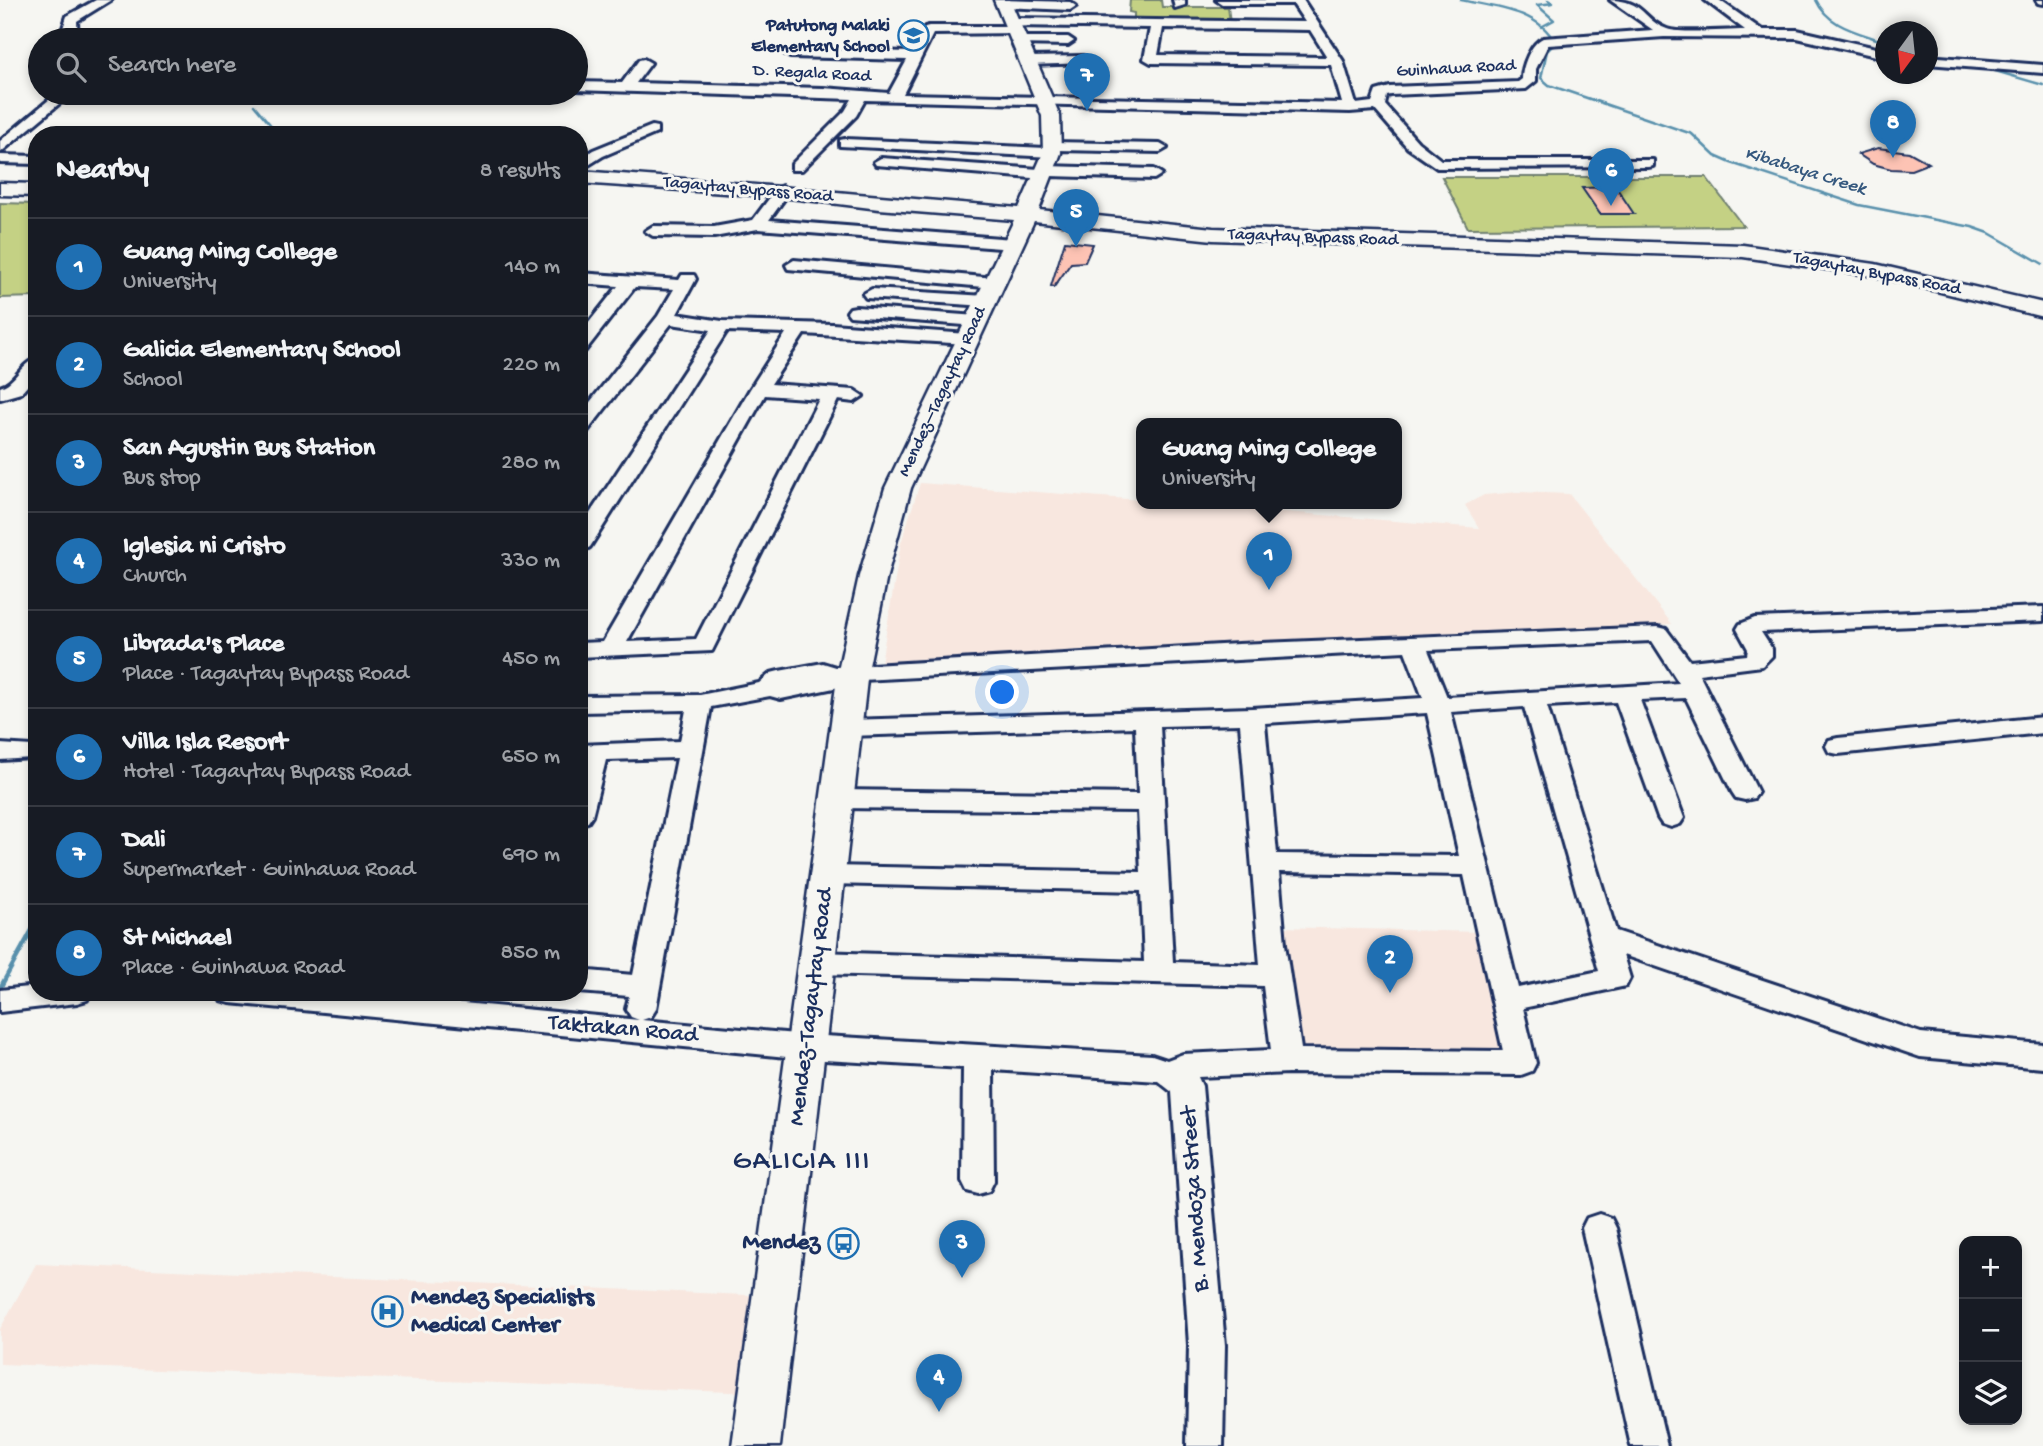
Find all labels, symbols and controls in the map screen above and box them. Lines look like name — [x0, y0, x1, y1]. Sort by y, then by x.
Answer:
place label: Patutong Malaki Elementary School — [751, 16, 890, 58]
school or university icon: Patutong Malaki Elementary School — [896, 19, 930, 53]
north arrow — [1875, 21, 1938, 84]
search box — [28, 28, 588, 105]
icon: search — [52, 48, 90, 86]
text: Search here — [108, 51, 236, 82]
pin: 7 — [1064, 53, 1110, 111]
street label: Guinhawa Road — [1396, 55, 1518, 83]
street label: D. Regala Road — [751, 60, 873, 88]
pin: 8 — [1870, 100, 1916, 158]
water label: Kibabaya Creek — [1742, 143, 1870, 202]
pin: 6 — [1588, 148, 1634, 206]
text: Nearby — [56, 154, 149, 189]
text: 8 results — [480, 158, 560, 185]
street label: Tagaytay Bypass Road — [661, 172, 835, 208]
pin: 5 — [1053, 189, 1099, 247]
street label: Tagaytay Bypass Road — [1227, 225, 1400, 252]
text: Guang Ming College — [123, 238, 337, 269]
street label: Tagaytay Bypass Road — [1790, 247, 1964, 301]
text: 1 — [74, 254, 84, 281]
text: 140 m — [505, 254, 560, 281]
text: University — [123, 269, 217, 296]
street label: Mendez–Tagaytay Road — [894, 302, 992, 480]
text: Galicia Elementary School — [123, 336, 401, 367]
text: 2 — [73, 352, 85, 379]
text: 220 m — [503, 352, 560, 379]
text: School — [123, 367, 183, 394]
popup — [1136, 418, 1402, 509]
text: San Agustin Bus Station — [123, 434, 375, 465]
text: Guang Ming College — [1162, 435, 1376, 466]
text: 3 — [73, 450, 85, 477]
text: 280 m — [501, 450, 560, 477]
text: Bus stop — [123, 465, 201, 492]
text: University — [1162, 466, 1256, 493]
text: Iglesia ni Cristo — [123, 532, 286, 563]
pin: 1 — [1246, 532, 1292, 590]
text: 4 — [74, 548, 84, 575]
text: 330 m — [501, 548, 560, 575]
text: Church — [123, 563, 187, 590]
text: Librada's Place — [123, 630, 284, 661]
text: 5 — [73, 646, 85, 673]
text: 450 m — [502, 646, 560, 673]
text: Place · Tagaytay Bypass Road — [123, 661, 409, 688]
your location — [985, 675, 1019, 709]
text: Villa Isla Resort — [123, 728, 287, 759]
text: 6 — [73, 744, 85, 771]
text: 650 m — [501, 744, 560, 771]
text: Hotel · Tagaytay Bypass Road — [123, 759, 410, 786]
text: Dali — [123, 826, 166, 857]
text: 7 — [73, 842, 85, 869]
text: 690 m — [502, 842, 560, 869]
text: Supermarket · Guinhawa Road — [123, 857, 415, 884]
street label: Mendez-Tagaytay Road — [783, 885, 841, 1128]
text: St Michael — [123, 924, 232, 955]
pin: 2 — [1367, 935, 1413, 993]
text: 8 — [73, 940, 85, 967]
text: 850 m — [500, 940, 560, 967]
text: Place · Guinhawa Road — [123, 955, 344, 982]
street label: Taktakan Road — [545, 1009, 701, 1051]
street label: B. Mendoza Street — [1175, 1103, 1217, 1294]
district label: GALICIA III — [733, 1146, 871, 1179]
pin: 3 — [939, 1220, 985, 1278]
bus stop icon: Mendez — [826, 1226, 860, 1260]
place label: Mendez — [743, 1229, 821, 1258]
map controls — [1959, 1236, 2022, 1425]
button: + — [1959, 1236, 2022, 1299]
place label: Mendez Specialists Medical Center — [411, 1284, 595, 1341]
hospital icon: Mendez Specialists Medical Center — [371, 1295, 405, 1329]
button: − — [1959, 1299, 2022, 1362]
pin: 4 — [916, 1354, 962, 1412]
button: layers — [1959, 1362, 2022, 1425]

